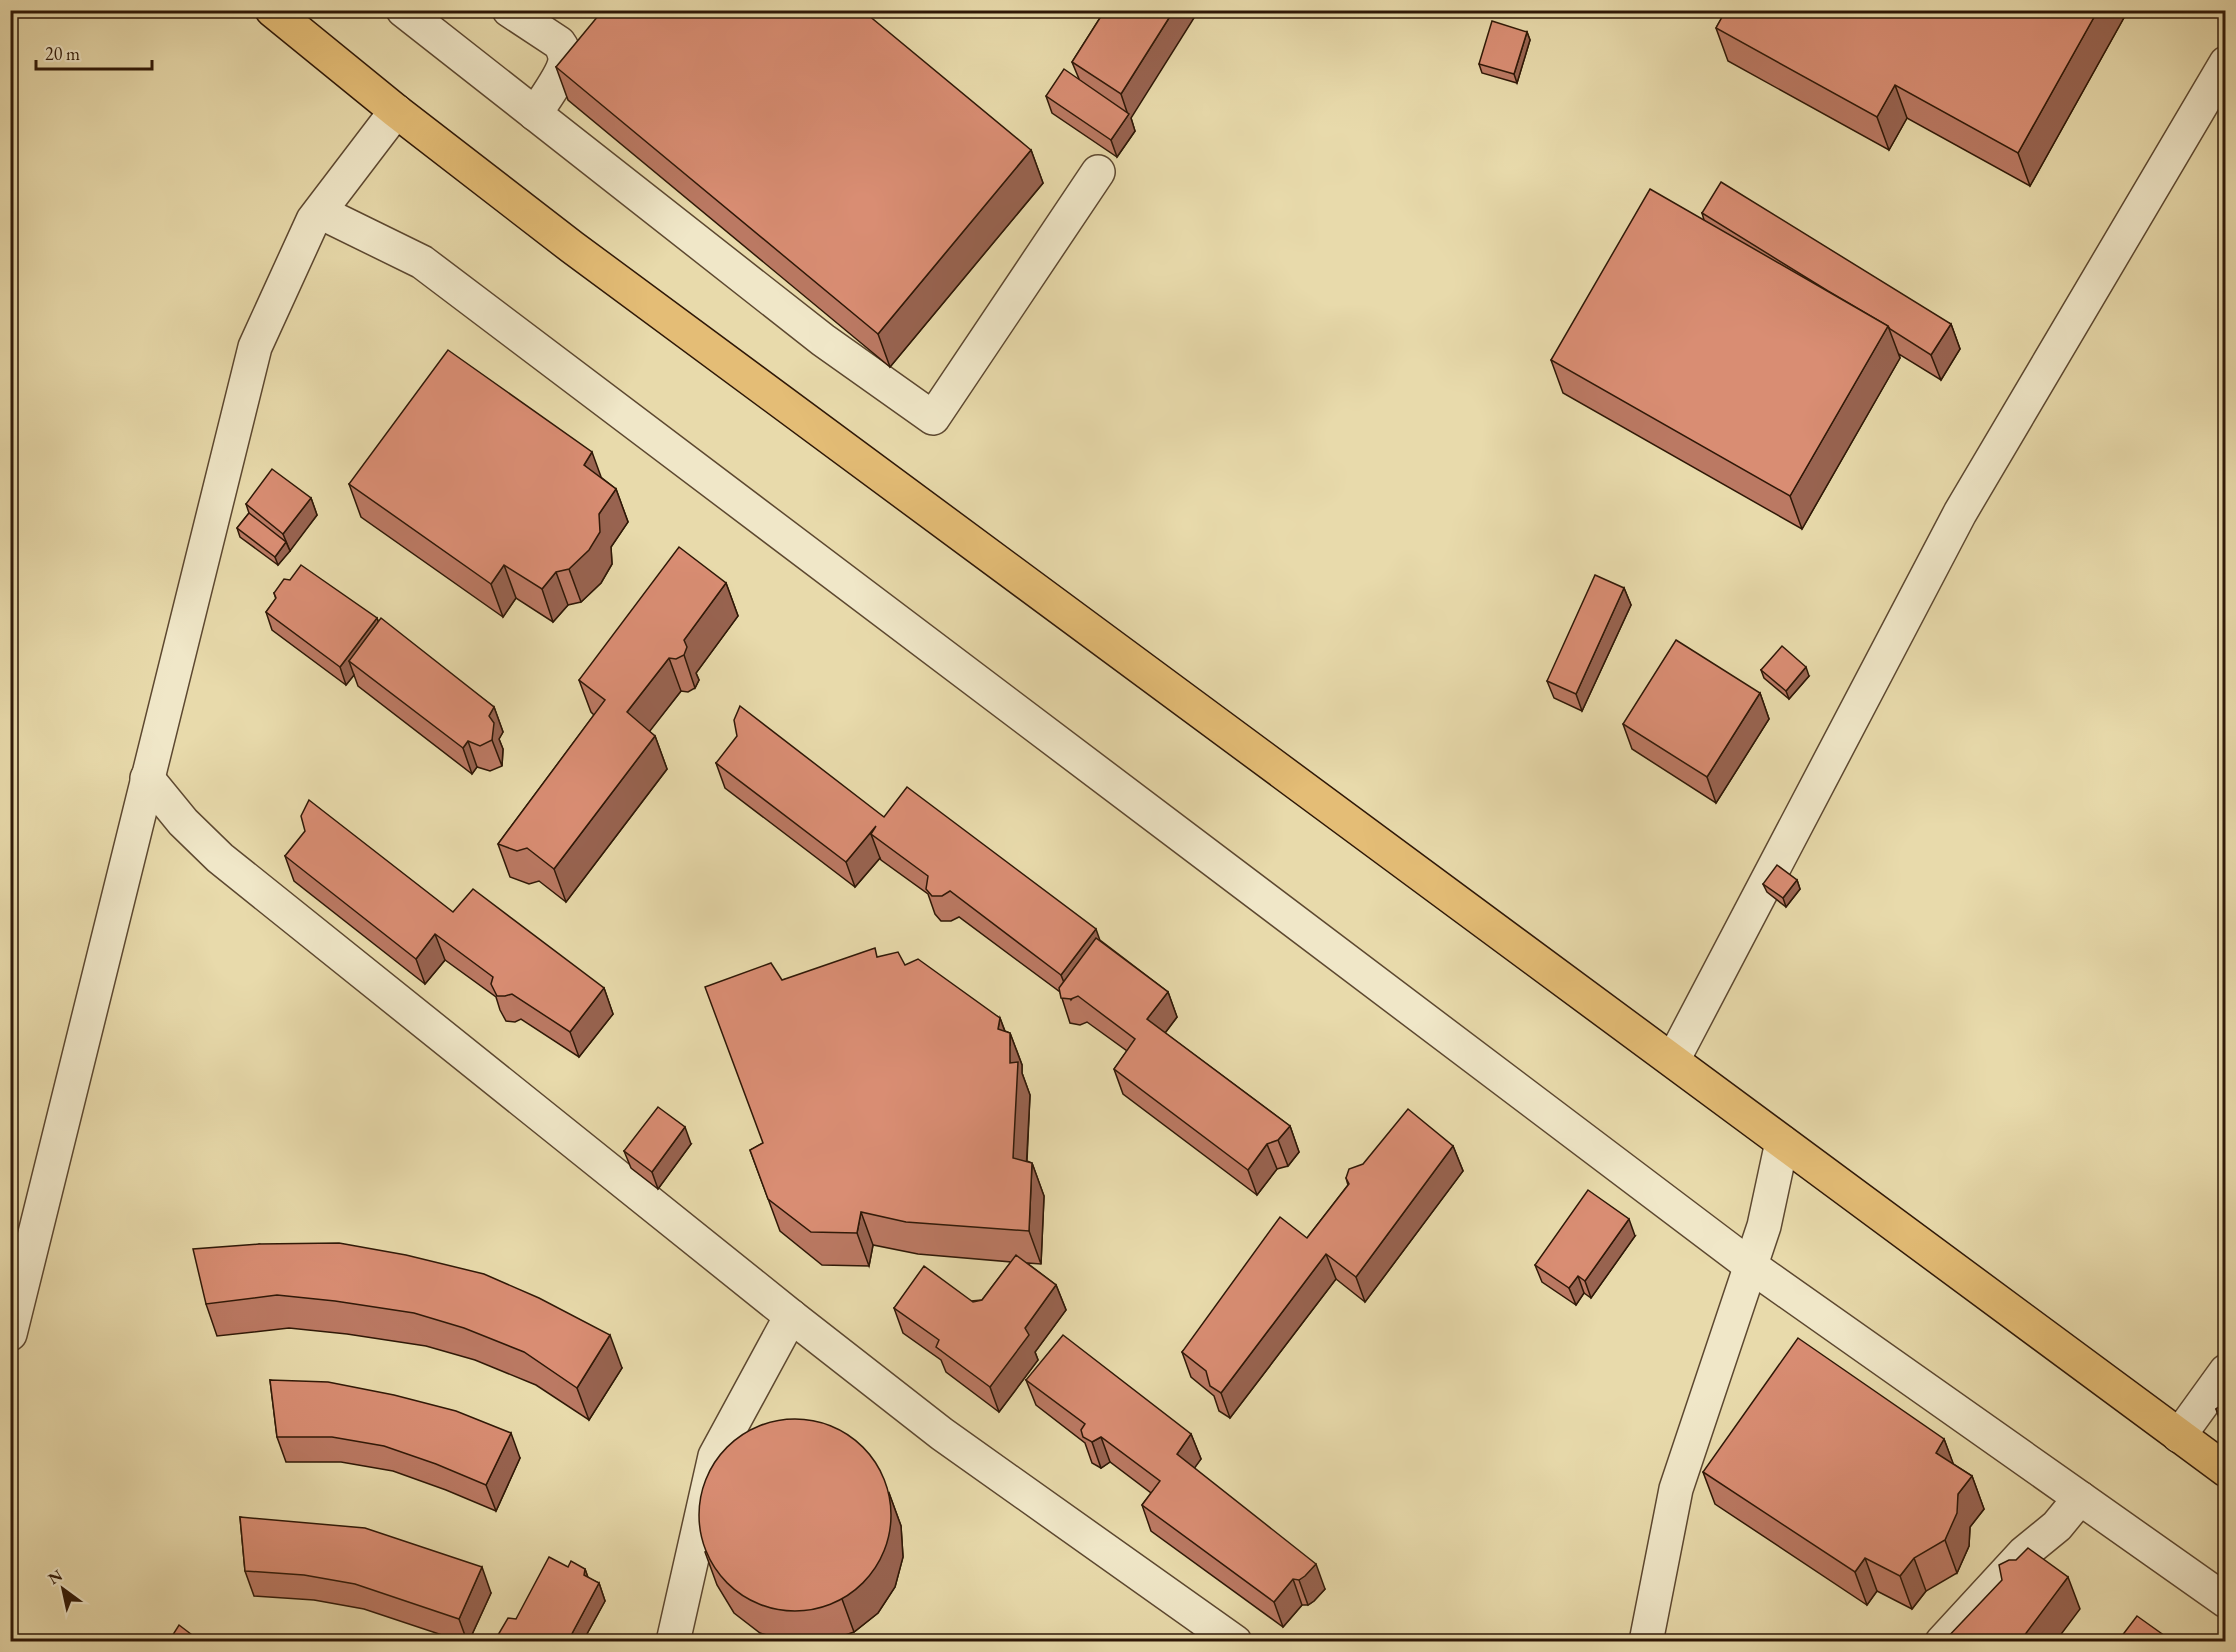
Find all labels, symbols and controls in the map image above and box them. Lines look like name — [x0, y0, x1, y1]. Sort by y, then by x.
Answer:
scale bar — [36, 33, 152, 71]
text: 20 m — [45, 42, 80, 65]
north arrow — [33, 1559, 93, 1619]
text: N — [44, 1564, 66, 1589]

